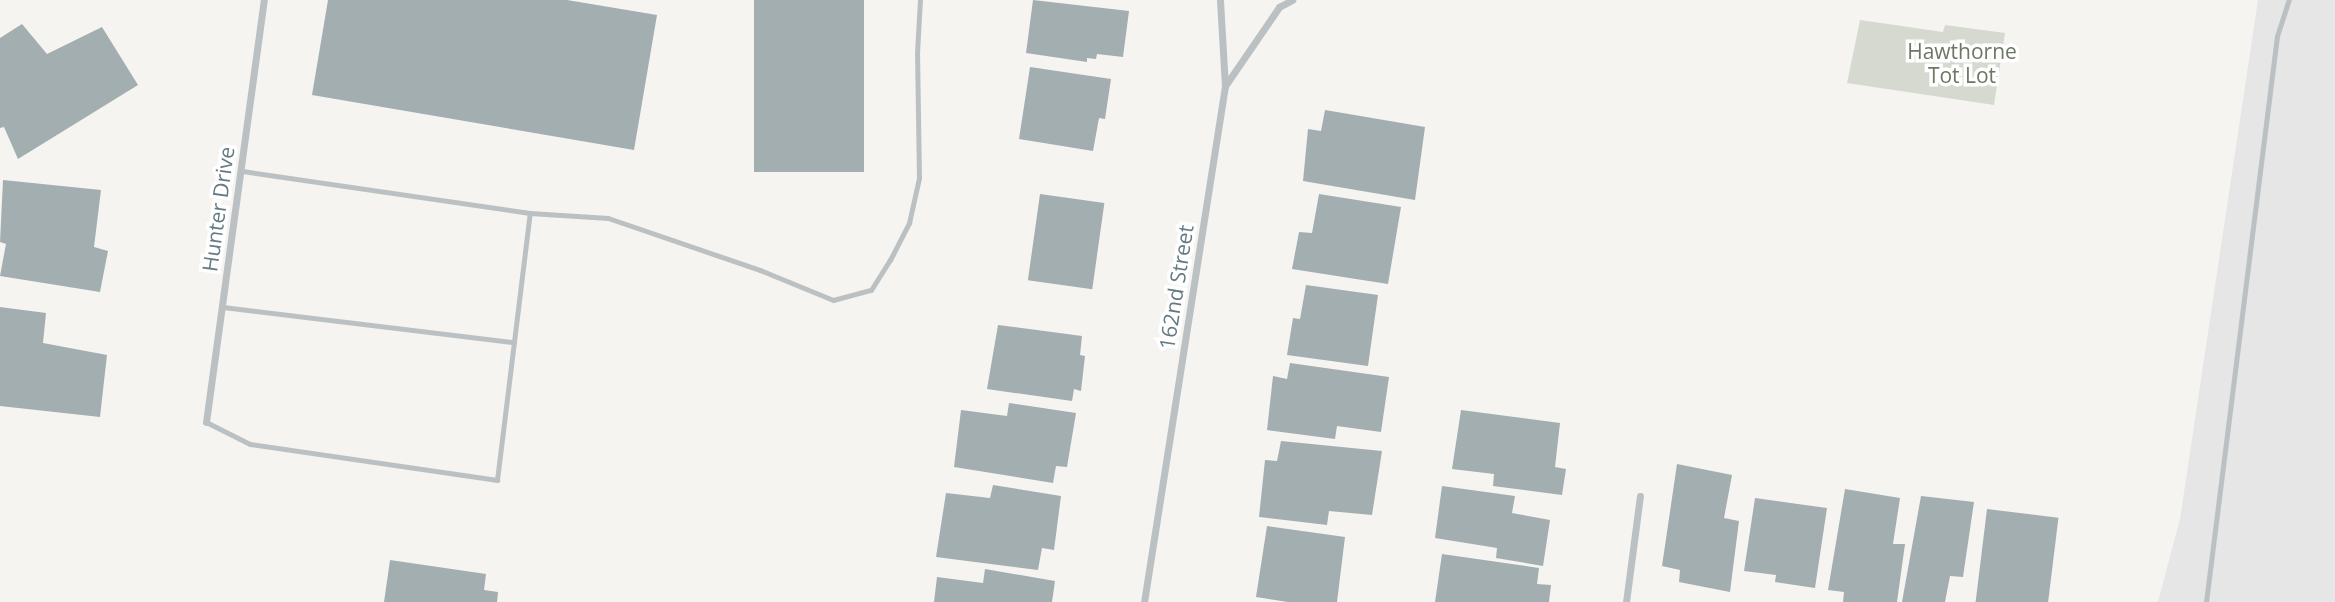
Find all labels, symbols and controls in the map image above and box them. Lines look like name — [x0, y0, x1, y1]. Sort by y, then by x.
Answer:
park label: Hawthorne Tot Lot — [1907, 38, 2017, 88]
street label: Hunter Drive — [197, 145, 239, 273]
street label: 162nd Street — [1154, 223, 1198, 351]

